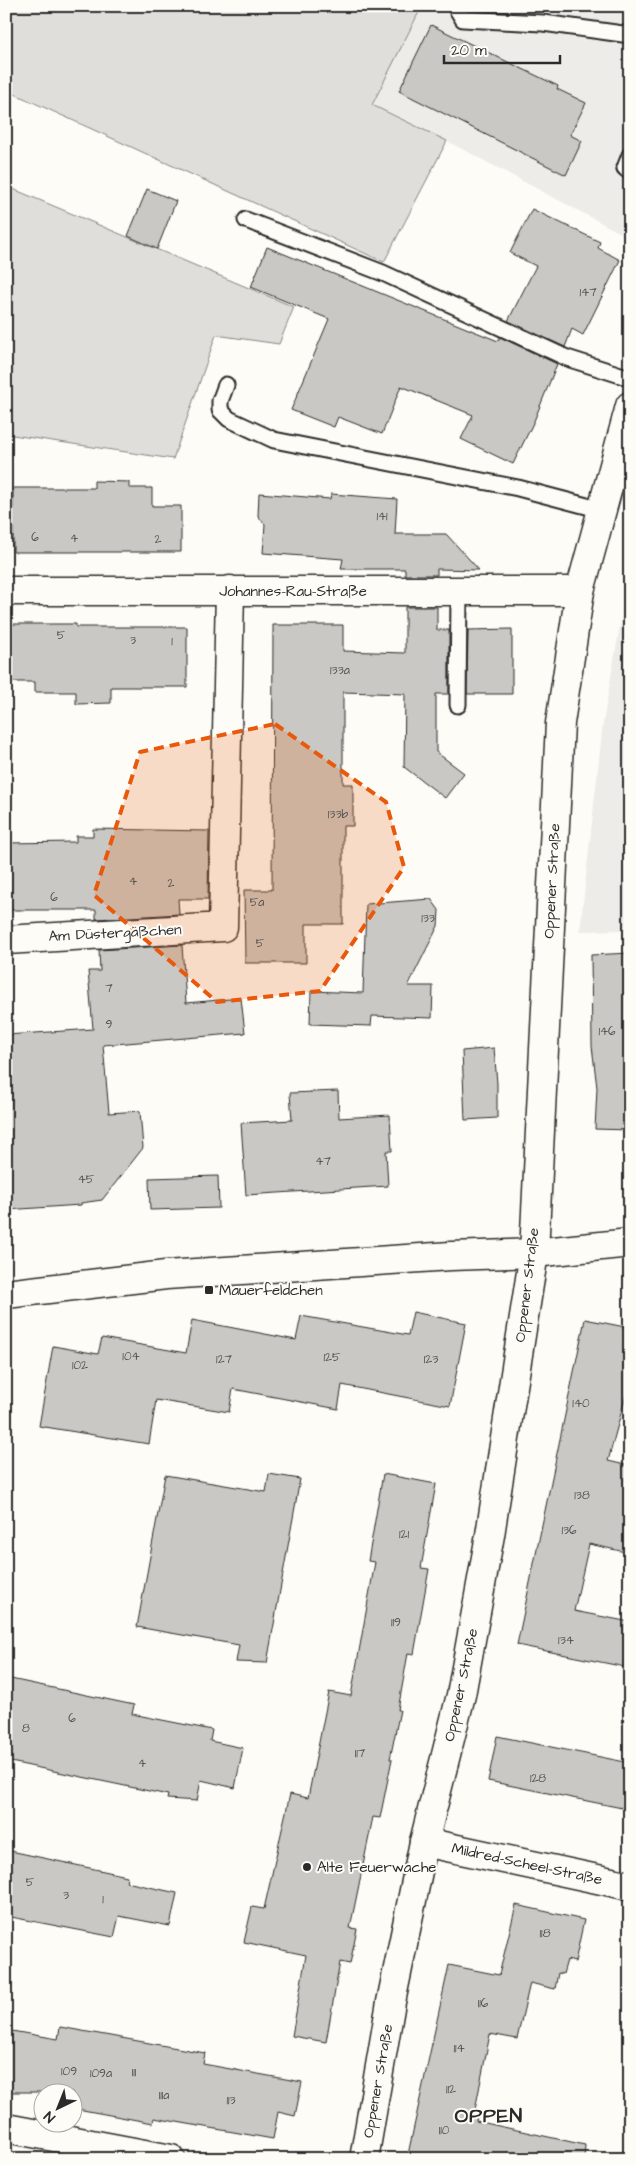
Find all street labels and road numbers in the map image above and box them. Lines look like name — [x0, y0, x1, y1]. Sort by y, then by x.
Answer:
street label: Johannes-Rau-Straße — [219, 581, 367, 602]
street label: Oppener Straße — [539, 823, 565, 939]
street label: Am Düstergäßchen — [48, 919, 183, 948]
street label: Oppener Straße — [510, 1227, 544, 1343]
street label: Oppener Straße — [439, 1626, 483, 1744]
street label: Mildred-Scheel-Straße — [450, 1838, 604, 1890]
street label: Oppener Straße — [358, 2022, 398, 2140]

